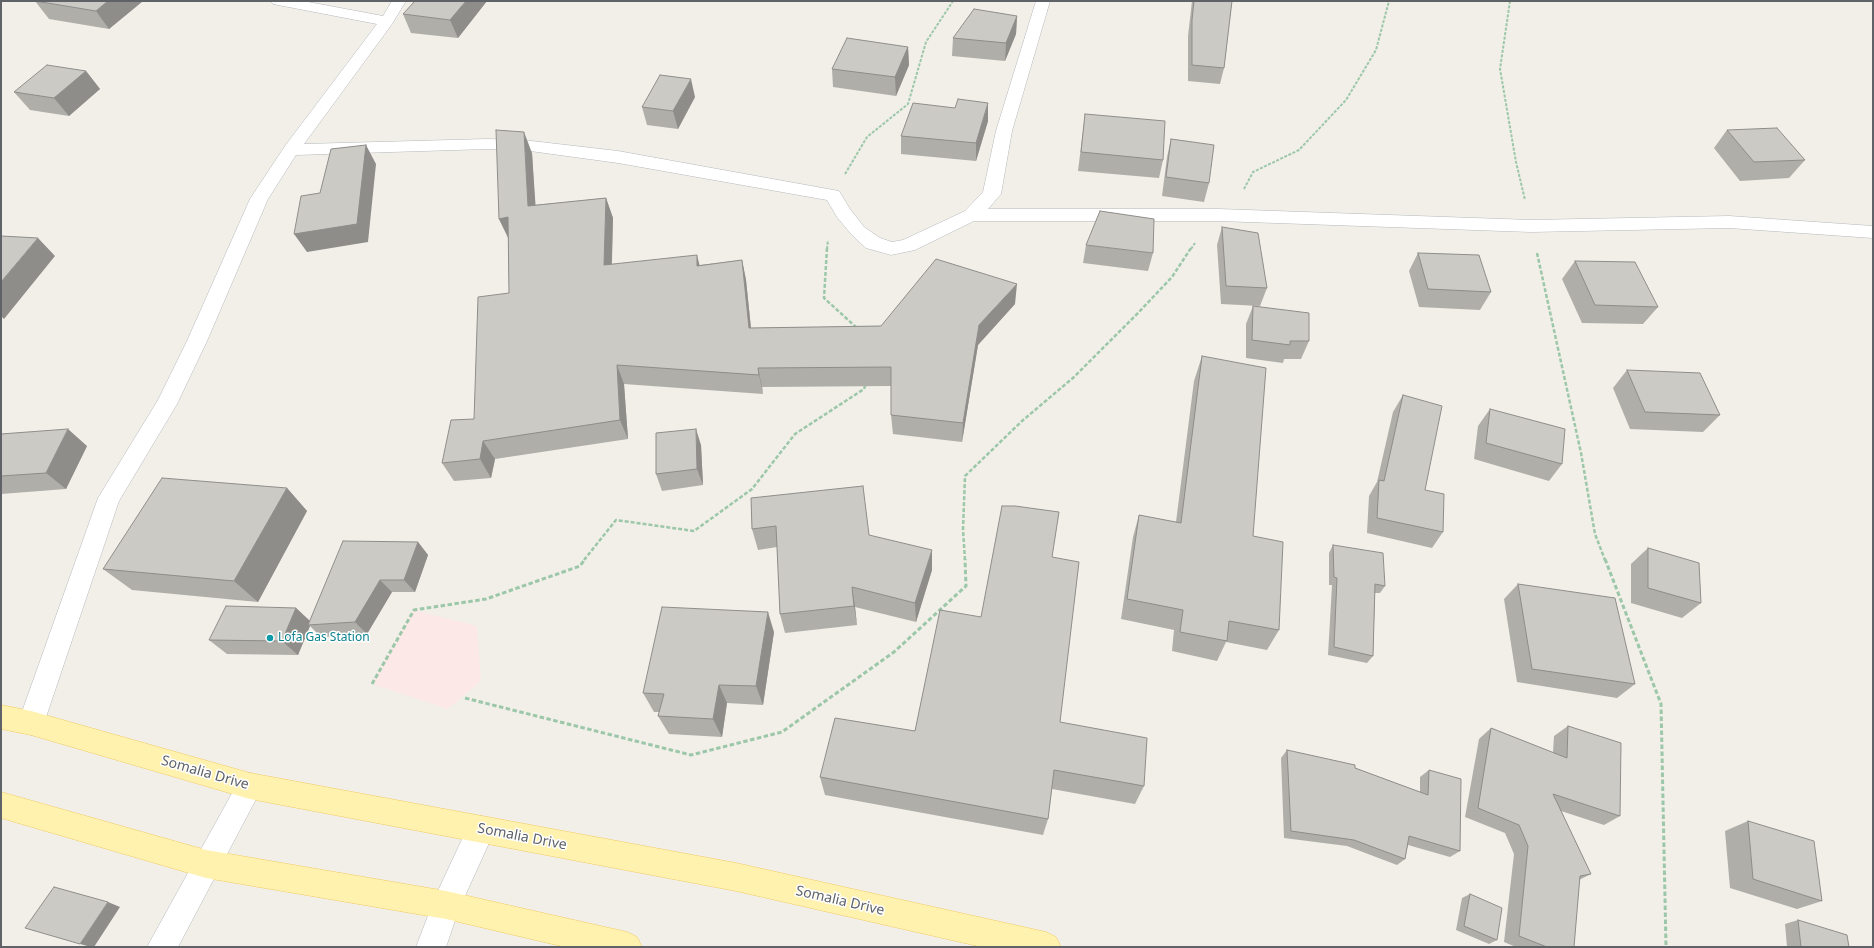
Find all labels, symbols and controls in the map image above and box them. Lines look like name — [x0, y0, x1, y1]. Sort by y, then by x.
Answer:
place label: Lofa Gas Station — [278, 631, 370, 645]
marker: Lofa Gas Station — [265, 633, 275, 643]
street label: Somalia Drive — [159, 752, 251, 794]
street label: Somalia Drive — [476, 820, 568, 854]
street label: Somalia Drive — [794, 883, 886, 919]

